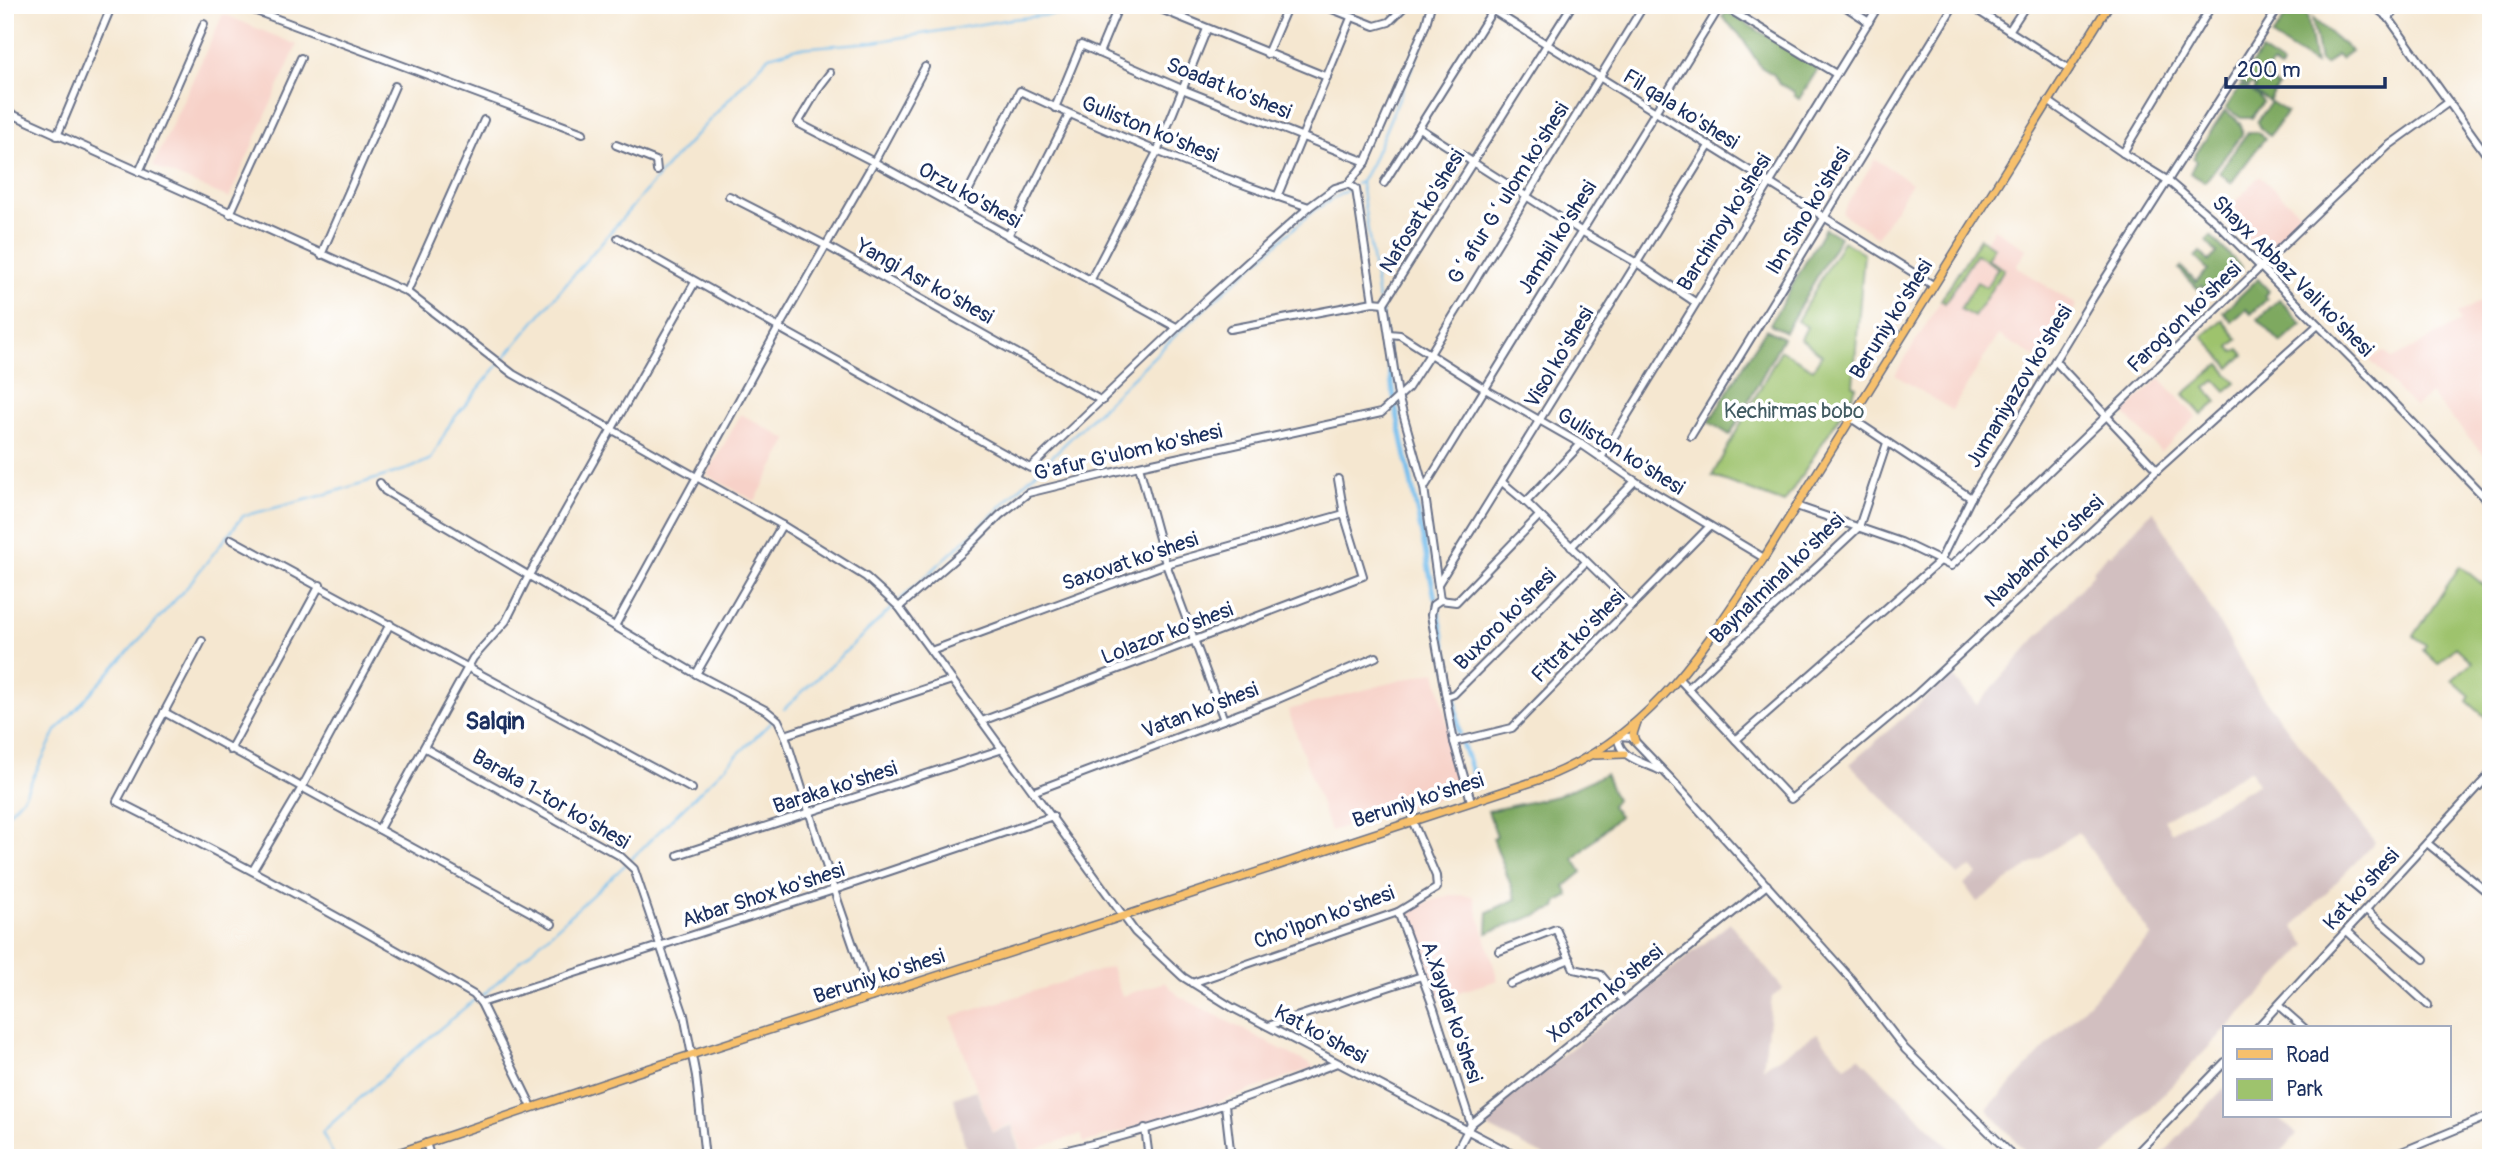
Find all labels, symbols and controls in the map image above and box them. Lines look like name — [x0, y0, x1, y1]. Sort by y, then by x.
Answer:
scale bar — [2226, 46, 2386, 90]
street label: Soadat ko'shesi — [1162, 51, 1296, 126]
text: 200 m — [2237, 57, 2301, 84]
street label: Fil qala ko'shesi — [1618, 63, 1744, 156]
street label: Guliston ko'shesi — [1077, 90, 1223, 169]
street label: Gʻafur Gʻulom ko'shesi — [1441, 97, 1576, 289]
street label: Ibn Sino ko'shesi — [1760, 143, 1857, 280]
street label: Nafosat ko'shesi — [1374, 144, 1471, 278]
street label: Barchinoy ko'shesi — [1671, 148, 1778, 296]
street label: Orzu ko'shesi — [913, 156, 1026, 235]
street label: Jambil ko'shesi — [1512, 175, 1603, 299]
street label: Shayx Abbaz Vali ko'shesi — [2206, 190, 2379, 363]
street label: Yangi Asr ko'shesi — [850, 232, 999, 331]
street label: Beruniy ko'shesi — [1844, 254, 1939, 384]
street label: Farog'on ko'shesi — [2122, 256, 2247, 379]
street label: Jumaniyazov ko'shesi — [1960, 300, 2079, 473]
street label: Visol ko'shesi — [1519, 301, 1600, 413]
park label: Kechirmas bobo — [1724, 398, 1864, 425]
street label: Guliston ko'shesi — [1552, 401, 1690, 502]
street label: G'afur G'ulom ko'shesi — [1031, 418, 1225, 487]
street label: Navbahor ko'shesi — [1979, 489, 2110, 614]
street label: Baynalminal ko'shesi — [1704, 507, 1851, 650]
street label: Saxovat ko'shesi — [1058, 525, 1202, 597]
street label: Buxoro ko'shesi — [1448, 562, 1562, 676]
street label: Fitrat ko'shesi — [1526, 584, 1631, 689]
street label: Lolazor ko'shesi — [1097, 596, 1237, 671]
street label: Vatan ko'shesi — [1138, 676, 1263, 745]
district label: Salqin — [465, 707, 525, 736]
street label: Baraka 1-tor ko'shesi — [467, 743, 635, 856]
street label: Baraka ko'shesi — [770, 755, 901, 820]
street label: Beruniy ko'shesi — [1349, 766, 1487, 834]
street label: Kat ko'shesi — [2317, 842, 2406, 936]
street label: Akbar Shox ko'shesi — [678, 856, 848, 935]
street label: Cho'lpon ko'shesi — [1250, 879, 1398, 955]
street label: A.Xaydar ko'shesi — [1415, 938, 1488, 1087]
street label: Xorazm ko'shesi — [1542, 938, 1669, 1048]
street label: Beruniy ko'shesi — [810, 942, 948, 1010]
street label: Kat ko'shesi — [1270, 999, 1372, 1070]
legend — [2223, 1026, 2450, 1118]
text: Road — [2286, 1042, 2330, 1069]
text: Park — [2286, 1076, 2323, 1103]

